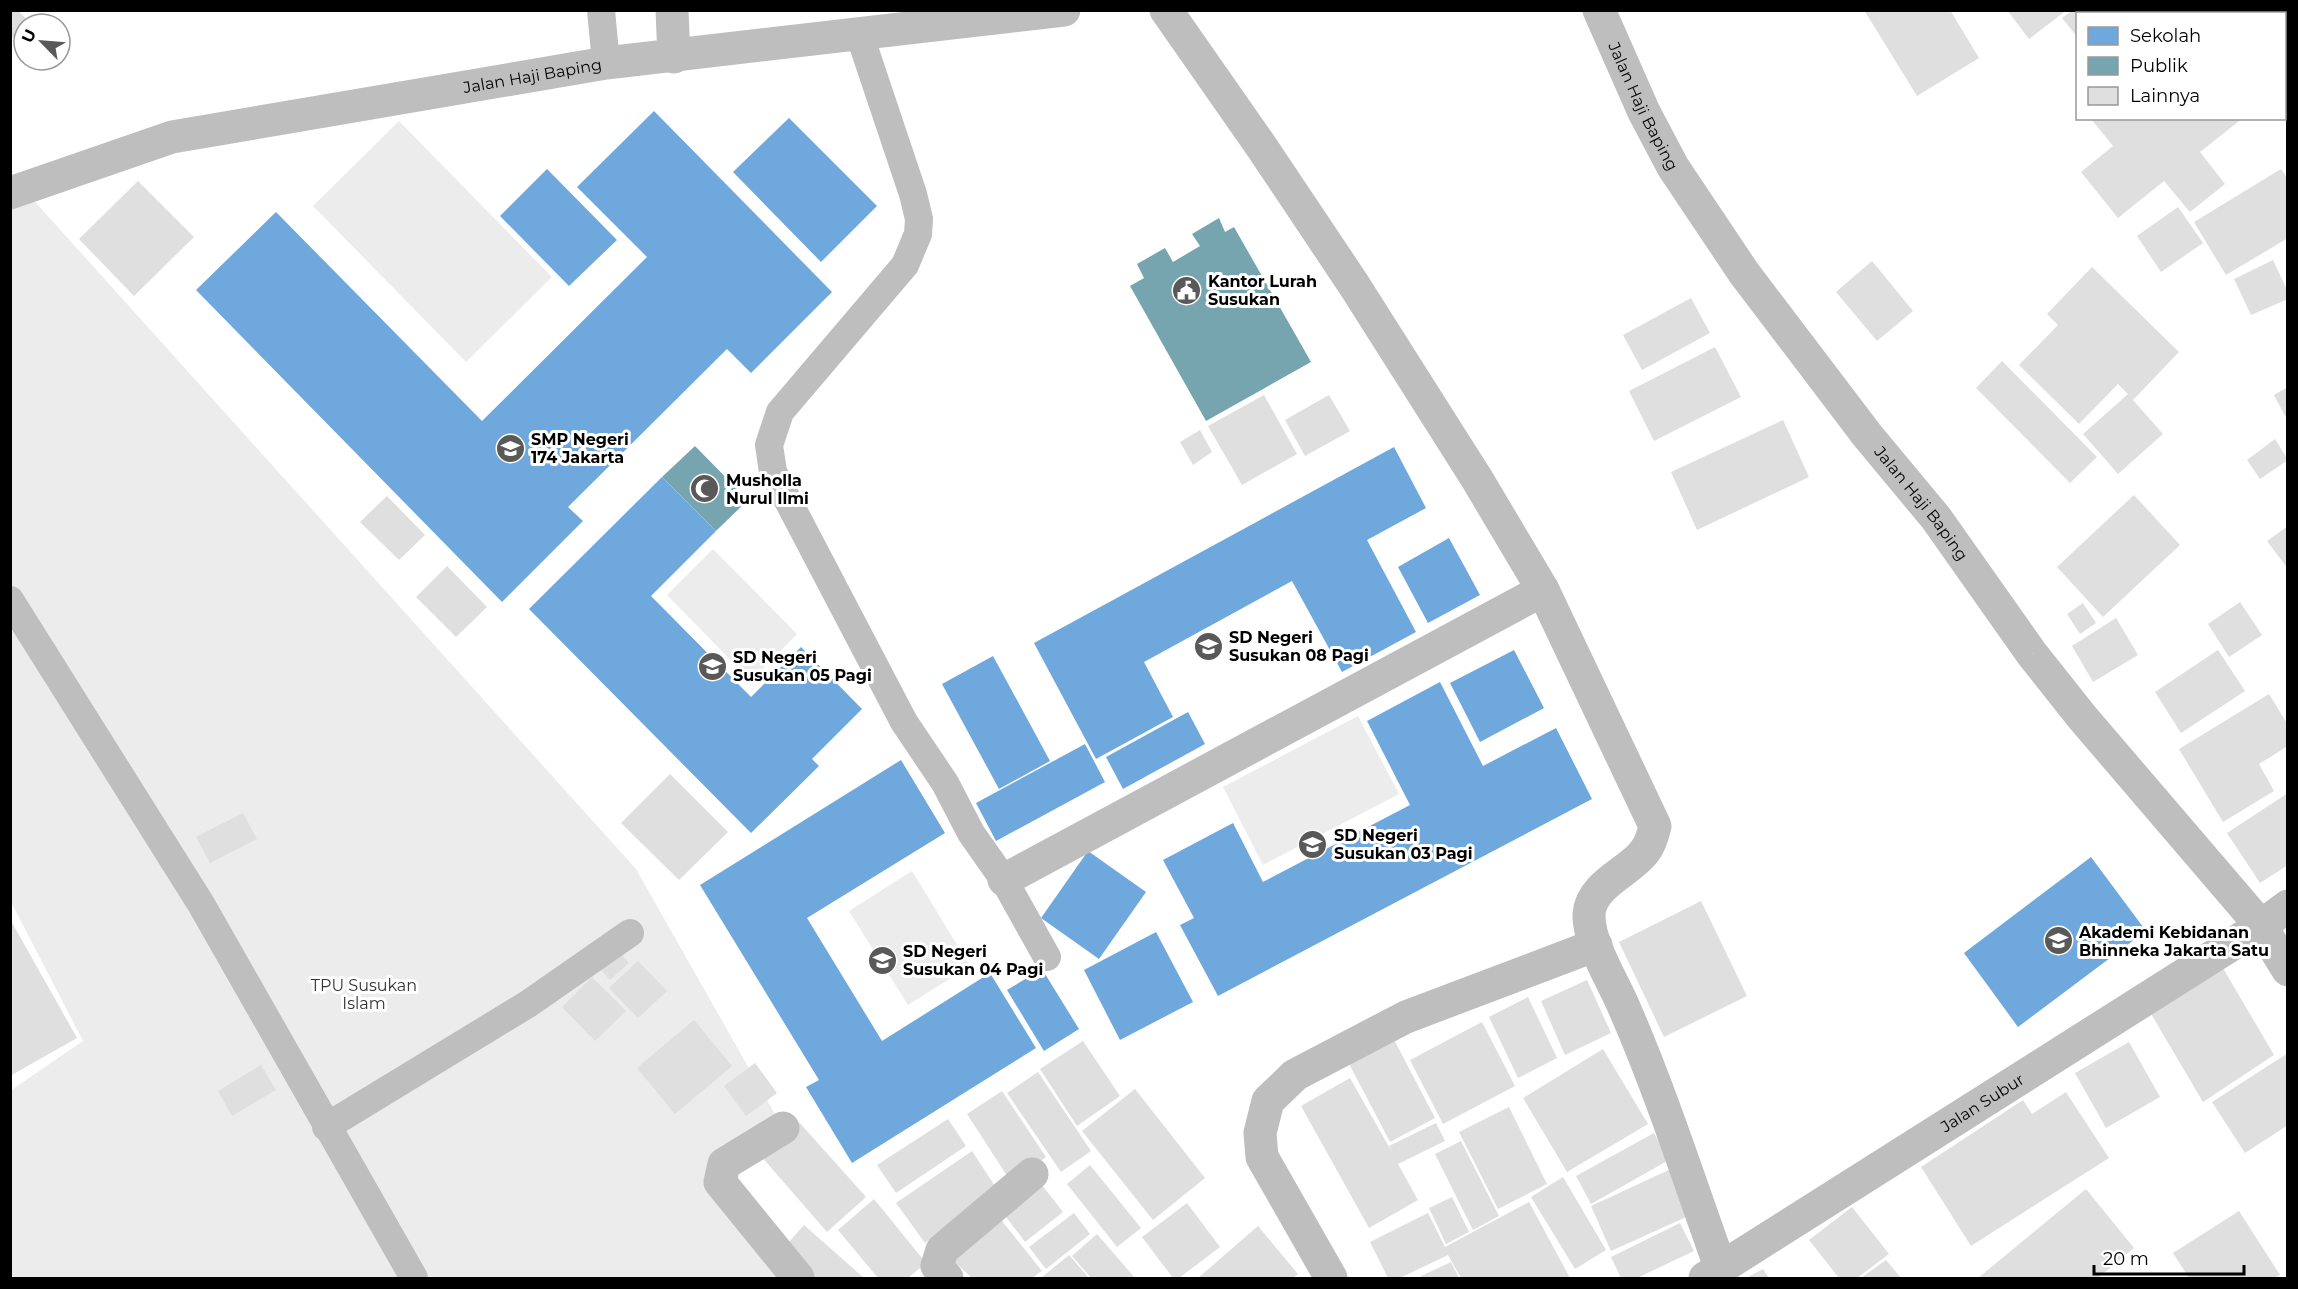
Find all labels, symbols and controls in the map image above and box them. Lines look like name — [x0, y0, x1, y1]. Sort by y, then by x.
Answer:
north arrow — [12, 12, 72, 72]
legend — [2076, 12, 2286, 120]
text: Sekolah — [2130, 25, 2201, 47]
text: U — [18, 26, 40, 46]
street label: Jalan Haji Baping — [1604, 38, 1683, 174]
street label: Jalan Haji Baping — [461, 54, 603, 97]
text: Publik — [2130, 55, 2188, 77]
text: Lainnya — [2130, 85, 2200, 107]
place label: Kantor Lurah Susukan — [1208, 272, 1317, 309]
public building icon: Kantor Lurah Susukan — [1171, 274, 1203, 306]
place label: SMP Negeri 174 Jakarta — [531, 430, 629, 467]
school or university icon: SMP Negeri 174 Jakarta — [494, 432, 526, 464]
street label: Jalan Haji Baping — [1870, 441, 1972, 564]
place label: Musholla Nurul Ilmi — [726, 471, 809, 508]
mosque icon: Musholla Nurul Ilmi — [689, 473, 721, 505]
place label: SD Negeri Susukan 08 Pagi — [1229, 628, 1369, 665]
school or university icon: SD Negeri Susukan 08 Pagi — [1192, 630, 1224, 662]
place label: SD Negeri Susukan 05 Pagi — [733, 648, 872, 685]
school or university icon: SD Negeri Susukan 05 Pagi — [696, 650, 728, 682]
place label: SD Negeri Susukan 03 Pagi — [1334, 826, 1473, 863]
school or university icon: SD Negeri Susukan 03 Pagi — [1297, 828, 1329, 860]
place label: Akademi Kebidanan Bhinneka Jakarta Satu — [2078, 923, 2269, 960]
school or university icon: Akademi Kebidanan Bhinneka Jakarta Satu — [2042, 925, 2074, 957]
place label: SD Negeri Susukan 04 Pagi — [903, 942, 1043, 979]
school or university icon: SD Negeri Susukan 04 Pagi — [866, 944, 898, 976]
park label: TPU Susukan Islam — [311, 976, 417, 1013]
street label: Jalan Subur — [1936, 1069, 2027, 1137]
scale bar — [2094, 1238, 2244, 1276]
text: 20 m — [2103, 1248, 2149, 1270]

